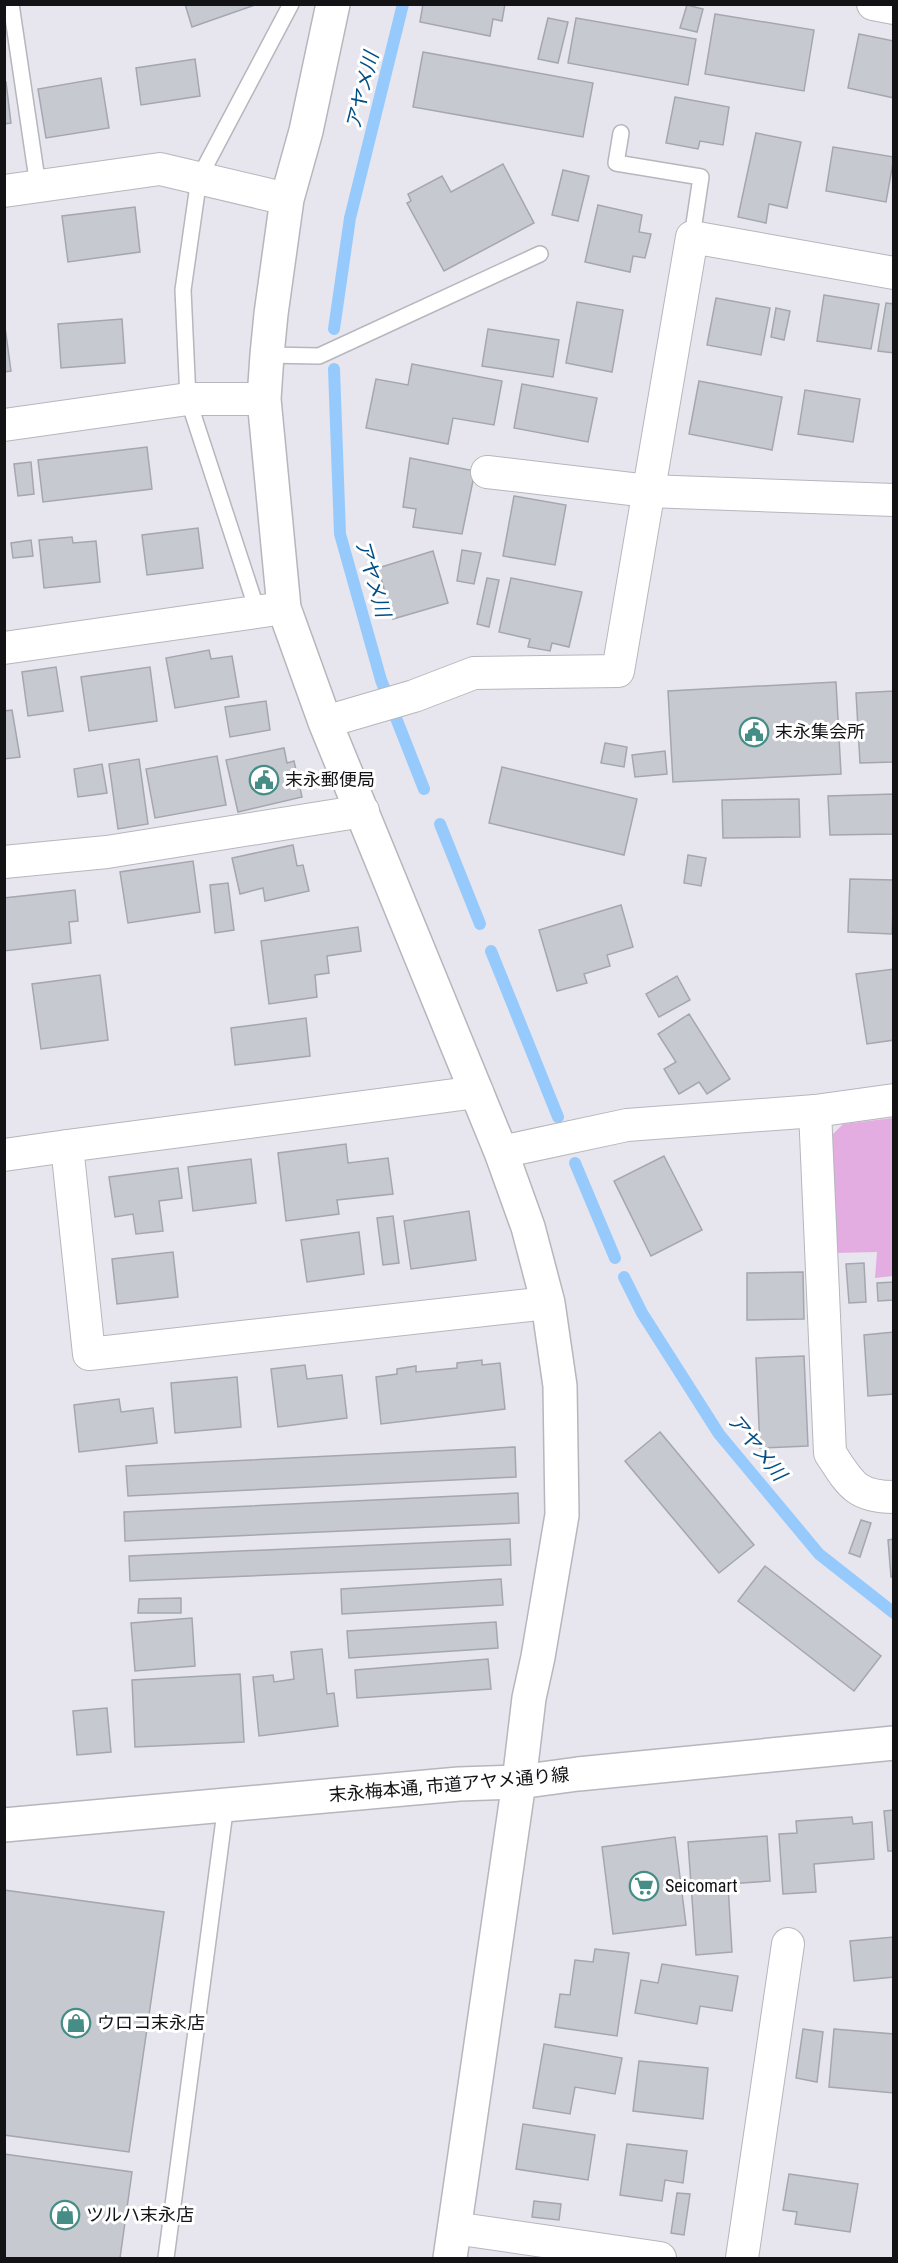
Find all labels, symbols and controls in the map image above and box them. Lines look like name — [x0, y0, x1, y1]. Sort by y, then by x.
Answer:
water label: アヤメ川 — [341, 48, 384, 133]
water label: アヤメ川 — [350, 536, 396, 621]
public building icon: 末永集会所 — [738, 716, 770, 748]
place label: 末永集会所 — [775, 721, 865, 742]
public building icon: 末永郵便局 — [248, 764, 280, 796]
place label: 末永郵便局 — [285, 769, 375, 790]
water label: アヤメ川 — [723, 1409, 793, 1487]
street label: 末永梅本通, 市道アヤメ通り線 — [328, 1764, 570, 1805]
supermarket icon: Seicomart — [628, 1870, 660, 1902]
place label: Seicomart — [665, 1875, 738, 1896]
shop icon: ウロコ末永店 — [60, 2007, 92, 2039]
place label: ウロコ末永店 — [97, 2012, 205, 2033]
shop icon: ツルハ末永店 — [49, 2199, 81, 2231]
place label: ツルハ末永店 — [86, 2204, 194, 2225]

